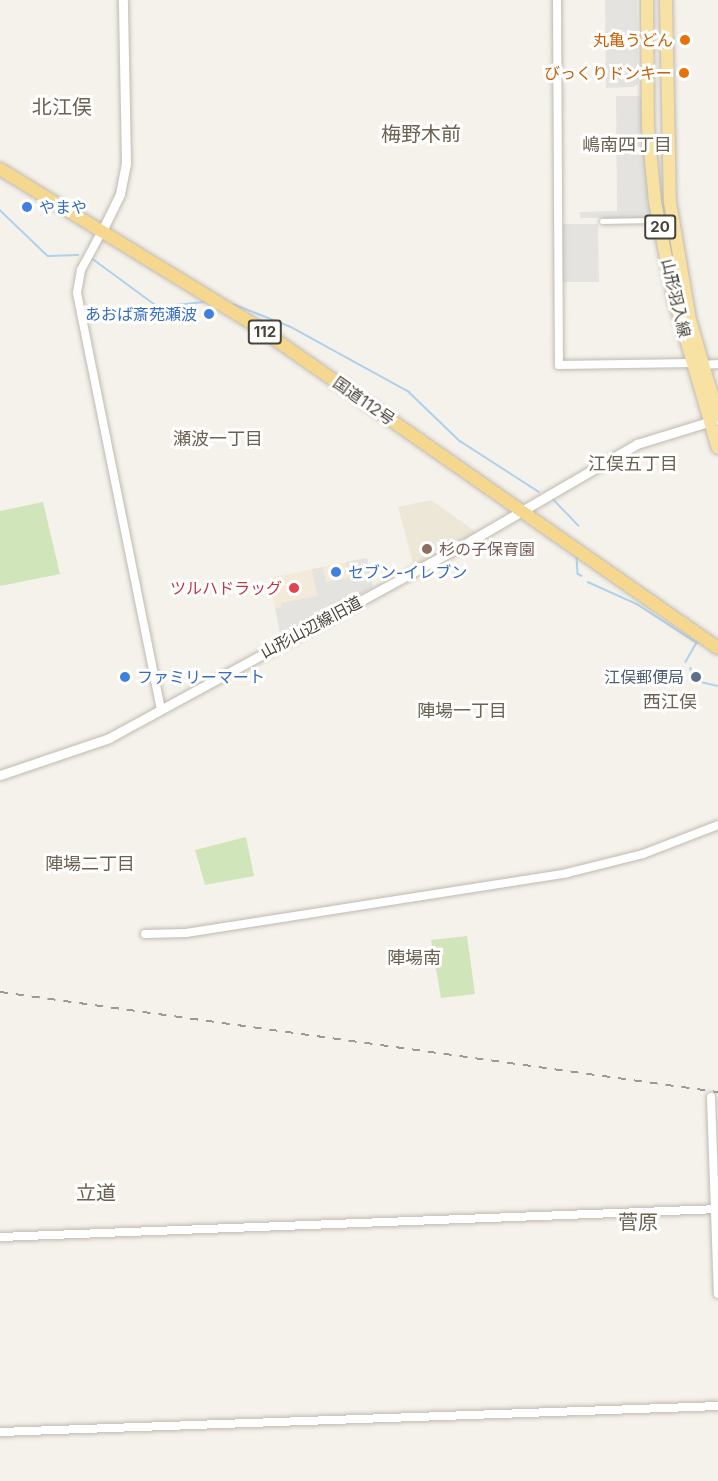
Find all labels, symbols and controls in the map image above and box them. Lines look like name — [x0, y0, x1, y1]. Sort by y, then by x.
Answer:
place label: 丸亀うどん — [593, 30, 673, 50]
marker: 丸亀うどん — [678, 33, 692, 47]
place label: びっくりドンキー — [544, 63, 672, 83]
marker: びっくりドンキー — [677, 66, 691, 80]
district label: 北江俣 — [32, 95, 92, 119]
district label: 梅野木前 — [381, 122, 461, 146]
district label: 嶋南四丁目 — [582, 134, 672, 156]
place label: やまや — [39, 197, 87, 217]
marker: やまや — [20, 200, 34, 214]
road number: 20 — [644, 215, 676, 239]
street label: 山形羽入線 — [658, 257, 694, 339]
place label: あおば斎苑瀬波 — [85, 304, 197, 324]
marker: あおば斎苑瀬波 — [202, 307, 216, 321]
road number: 112 — [247, 320, 283, 344]
street label: 国道112号 — [330, 373, 398, 429]
district label: 瀬波一丁目 — [173, 428, 263, 450]
district label: 江俣五丁目 — [588, 453, 678, 475]
place label: 杉の子保育園 — [439, 539, 535, 559]
marker: 杉の子保育園 — [420, 542, 434, 556]
place label: セブン-イレブン — [348, 562, 467, 582]
marker: セブン-イレブン — [329, 565, 343, 579]
place label: ツルハドラッグ — [170, 578, 282, 598]
marker: ツルハドラッグ — [287, 581, 301, 595]
street label: 山形山辺線旧道 — [257, 592, 365, 662]
place label: ファミリーマート — [137, 667, 265, 687]
place label: 江俣郵便局 — [604, 667, 684, 687]
marker: ファミリーマート — [118, 670, 132, 684]
marker: 江俣郵便局 — [689, 670, 703, 684]
district label: 西江俣 — [643, 691, 697, 713]
district label: 陣場一丁目 — [417, 700, 507, 722]
district label: 陣場二丁目 — [45, 853, 135, 875]
district label: 陣場南 — [387, 947, 441, 969]
district label: 立道 — [76, 1181, 116, 1205]
district label: 菅原 — [618, 1210, 658, 1234]

